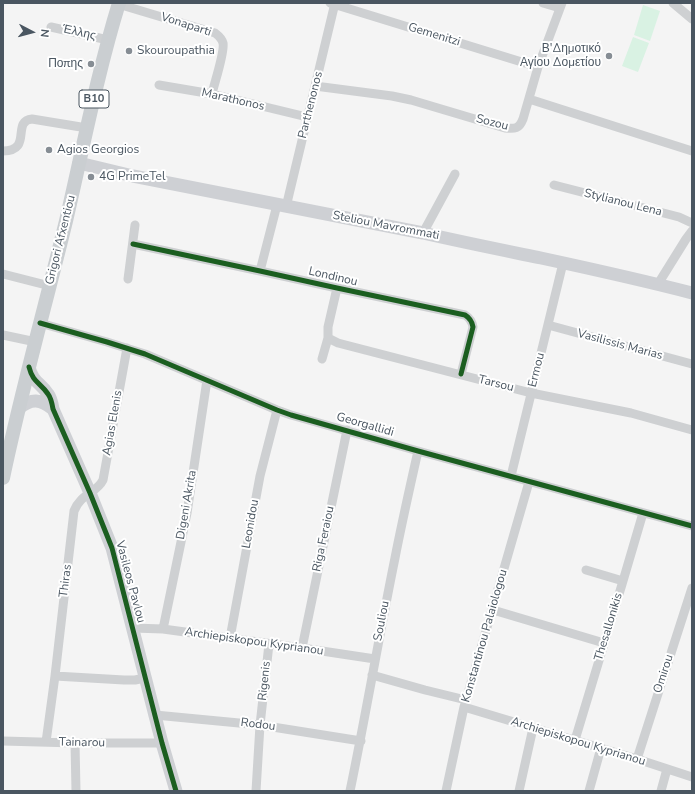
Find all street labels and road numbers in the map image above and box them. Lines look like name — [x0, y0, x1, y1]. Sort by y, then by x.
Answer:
street label: Vonaparti — [159, 10, 213, 40]
street label: Gemenitzi — [406, 20, 462, 50]
street label: Έλλης — [61, 22, 97, 44]
street label: Parthenonos — [296, 70, 326, 140]
street label: Marathonos — [200, 86, 266, 114]
road number: B10 — [79, 90, 109, 108]
street label: Sozou — [474, 112, 510, 134]
street label: Stylianou Lena — [583, 186, 663, 220]
street label: Grigori Afxentiou — [43, 194, 79, 286]
street label: Steliou Mavrommati — [332, 209, 440, 243]
street label: Londinou — [307, 264, 359, 290]
street label: Vasilissis Marias — [576, 327, 664, 363]
street label: Ermou — [526, 351, 548, 389]
street label: Tarsou — [477, 373, 515, 395]
street label: Agias Elenis — [100, 389, 126, 457]
street label: Georgallidi — [335, 410, 395, 440]
street label: Digeni Akrita — [174, 469, 200, 541]
street label: Leonidou — [240, 498, 262, 550]
street label: Riga Feraiou — [310, 505, 338, 573]
street label: Vasileos Pavlou — [112, 539, 148, 625]
street label: Thiras — [57, 564, 75, 598]
street label: Konstantinou Palaiologou — [459, 568, 511, 704]
street label: Thesallonikis — [592, 591, 626, 663]
street label: Souliou — [371, 600, 393, 642]
street label: Archiepiskopou Kyprianou — [184, 625, 324, 659]
street label: Omirou — [651, 653, 677, 695]
street label: Rigenis — [256, 661, 274, 701]
street label: Archiepiskopou Kyprianou — [509, 715, 647, 769]
street label: Rodou — [240, 716, 276, 734]
street label: Tainarou — [59, 735, 105, 751]

